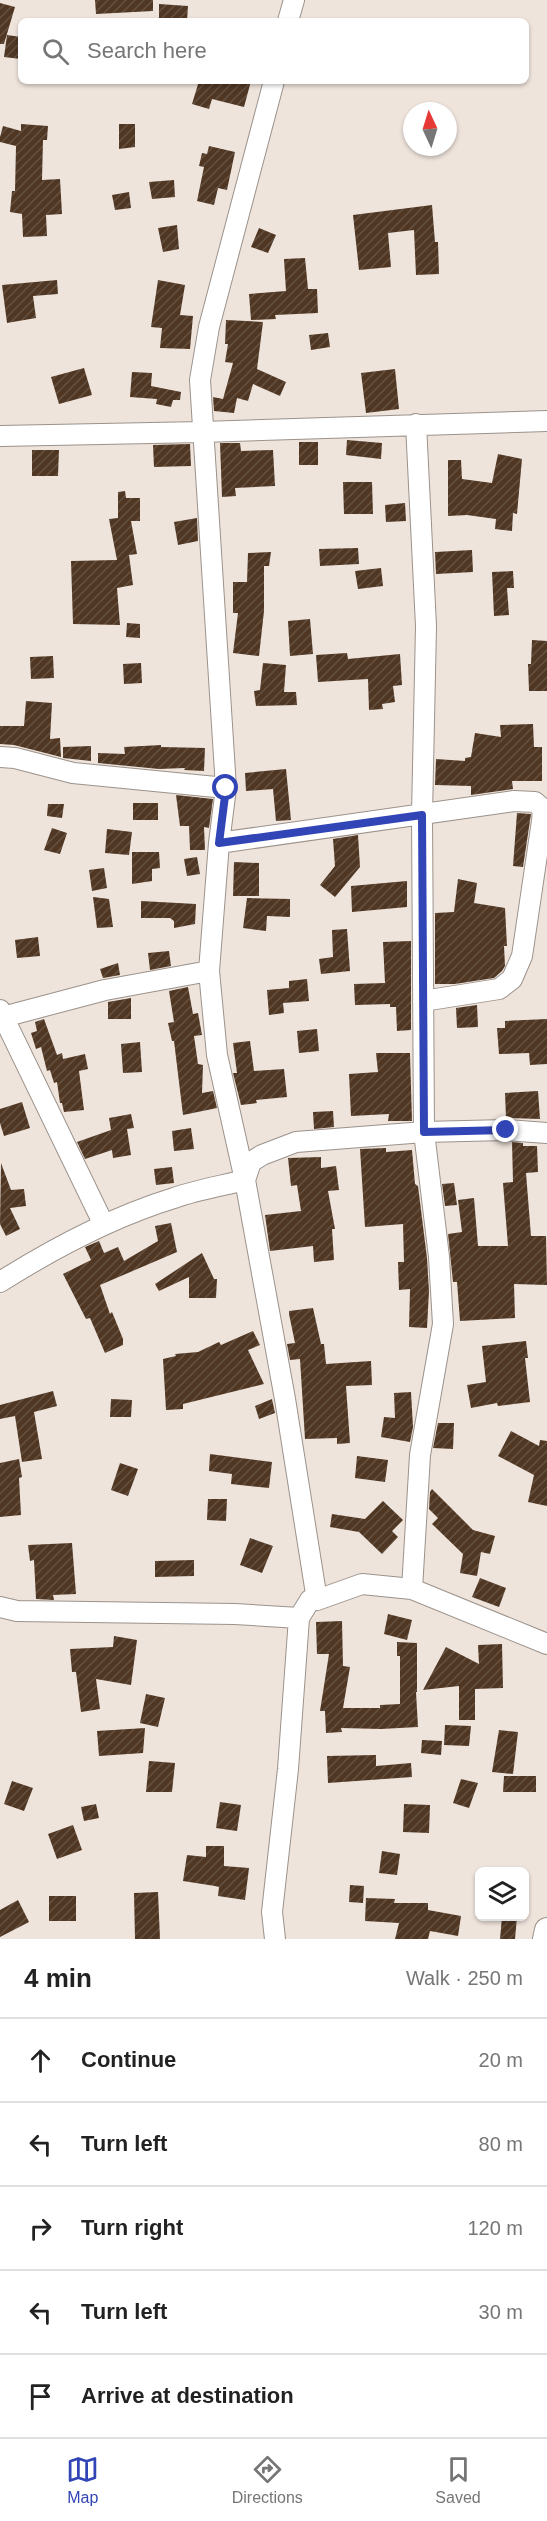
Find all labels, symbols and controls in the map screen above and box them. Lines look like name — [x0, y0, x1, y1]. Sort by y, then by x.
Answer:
search box — [18, 18, 529, 84]
icon: search — [39, 35, 72, 68]
text: Search here — [87, 38, 207, 63]
north arrow — [403, 102, 457, 156]
route start — [212, 774, 238, 800]
route end — [492, 1116, 518, 1142]
map controls — [475, 1867, 529, 1921]
button: layers — [475, 1867, 529, 1921]
text: 4 min — [24, 1963, 92, 1993]
text: Walk · 250 m — [406, 1967, 523, 1989]
icon: ahead — [24, 2044, 57, 2077]
text: Continue — [81, 2047, 176, 2072]
text: 20 m — [479, 2049, 523, 2071]
icon: left — [24, 2128, 57, 2161]
text: Turn left — [81, 2131, 167, 2156]
text: 80 m — [479, 2133, 523, 2155]
icon: right — [24, 2212, 57, 2245]
text: Turn right — [81, 2215, 183, 2240]
text: 120 m — [467, 2217, 523, 2239]
icon: left — [24, 2296, 57, 2329]
text: Turn left — [81, 2299, 167, 2324]
text: 30 m — [479, 2301, 523, 2323]
icon: arrive — [24, 2380, 57, 2413]
text: Arrive at destination — [81, 2383, 294, 2408]
tab: Map — [66, 2453, 99, 2507]
tab: Directions — [232, 2453, 303, 2507]
tab: Saved — [435, 2453, 481, 2507]

